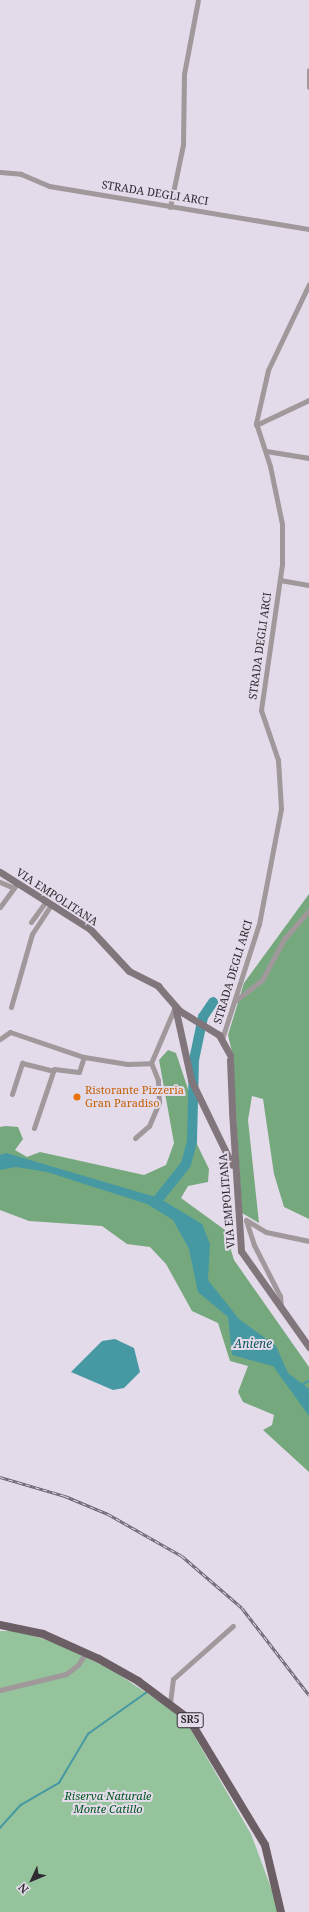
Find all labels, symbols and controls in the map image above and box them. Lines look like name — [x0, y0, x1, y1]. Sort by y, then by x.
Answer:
street label: STRADA DEGLI ARCI — [101, 178, 209, 208]
street label: STRADA DEGLI ARCI — [246, 592, 274, 700]
street label: VIA EMPOLITANA — [14, 866, 100, 928]
street label: STRADA DEGLI ARCI — [211, 918, 255, 1026]
place label: Ristorante Pizzeria Gran Paradiso — [85, 1084, 184, 1110]
marker: Ristorante Pizzeria Gran Paradiso — [72, 1092, 82, 1102]
street label: VIA EMPOLITANA — [216, 1153, 238, 1249]
water label: Aniene — [234, 1337, 272, 1351]
road number: SR5 — [176, 1712, 204, 1728]
park label: Riserva Naturale Monte Catillo — [65, 1790, 151, 1816]
north arrow — [12, 1860, 52, 1900]
text: N — [15, 1880, 31, 1897]

